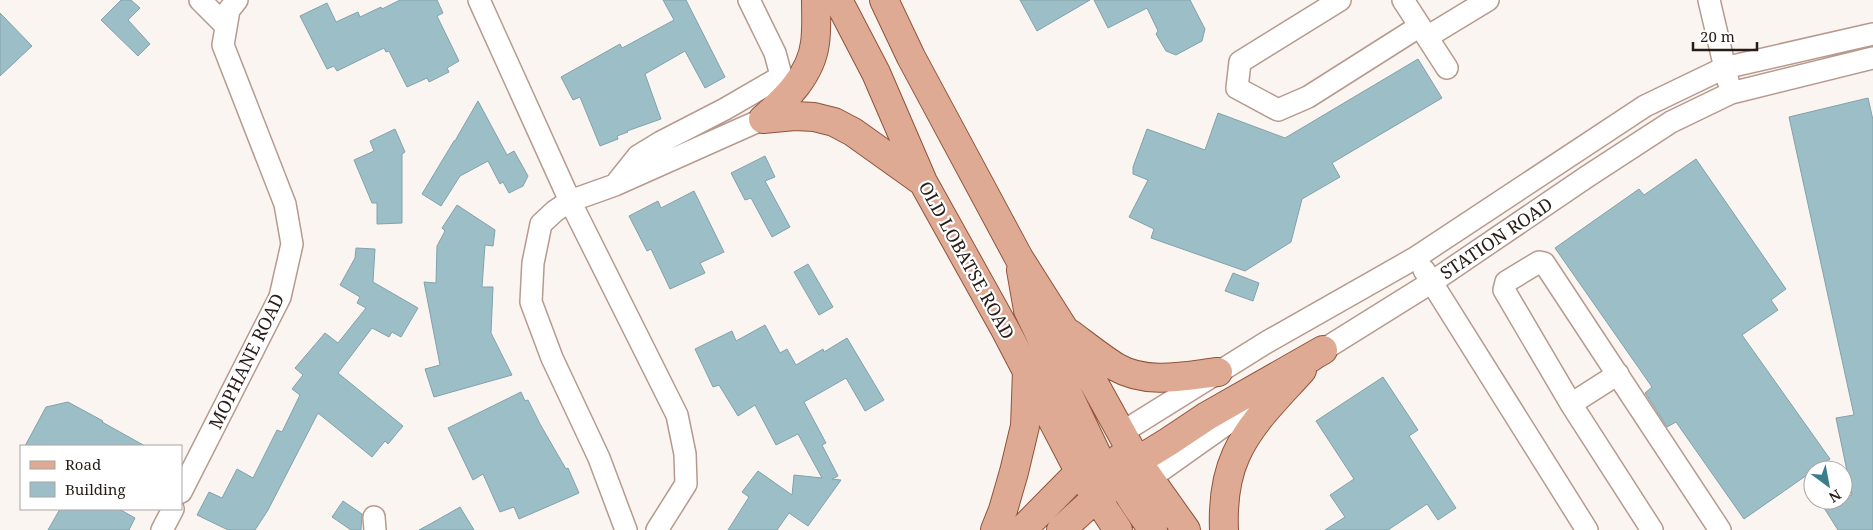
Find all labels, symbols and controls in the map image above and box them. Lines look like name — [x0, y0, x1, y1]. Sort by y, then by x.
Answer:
scale bar — [1693, 20, 1757, 52]
text: 20 m — [1700, 26, 1735, 46]
street label: OLD LOBATSE ROAD — [914, 177, 1020, 343]
street label: STATION ROAD — [1435, 192, 1557, 284]
street label: MOPHANE ROAD — [203, 289, 289, 433]
legend — [20, 445, 182, 510]
text: Road — [65, 454, 101, 474]
north arrow — [1803, 460, 1853, 510]
text: Building — [65, 479, 126, 499]
text: N — [1825, 485, 1845, 507]

